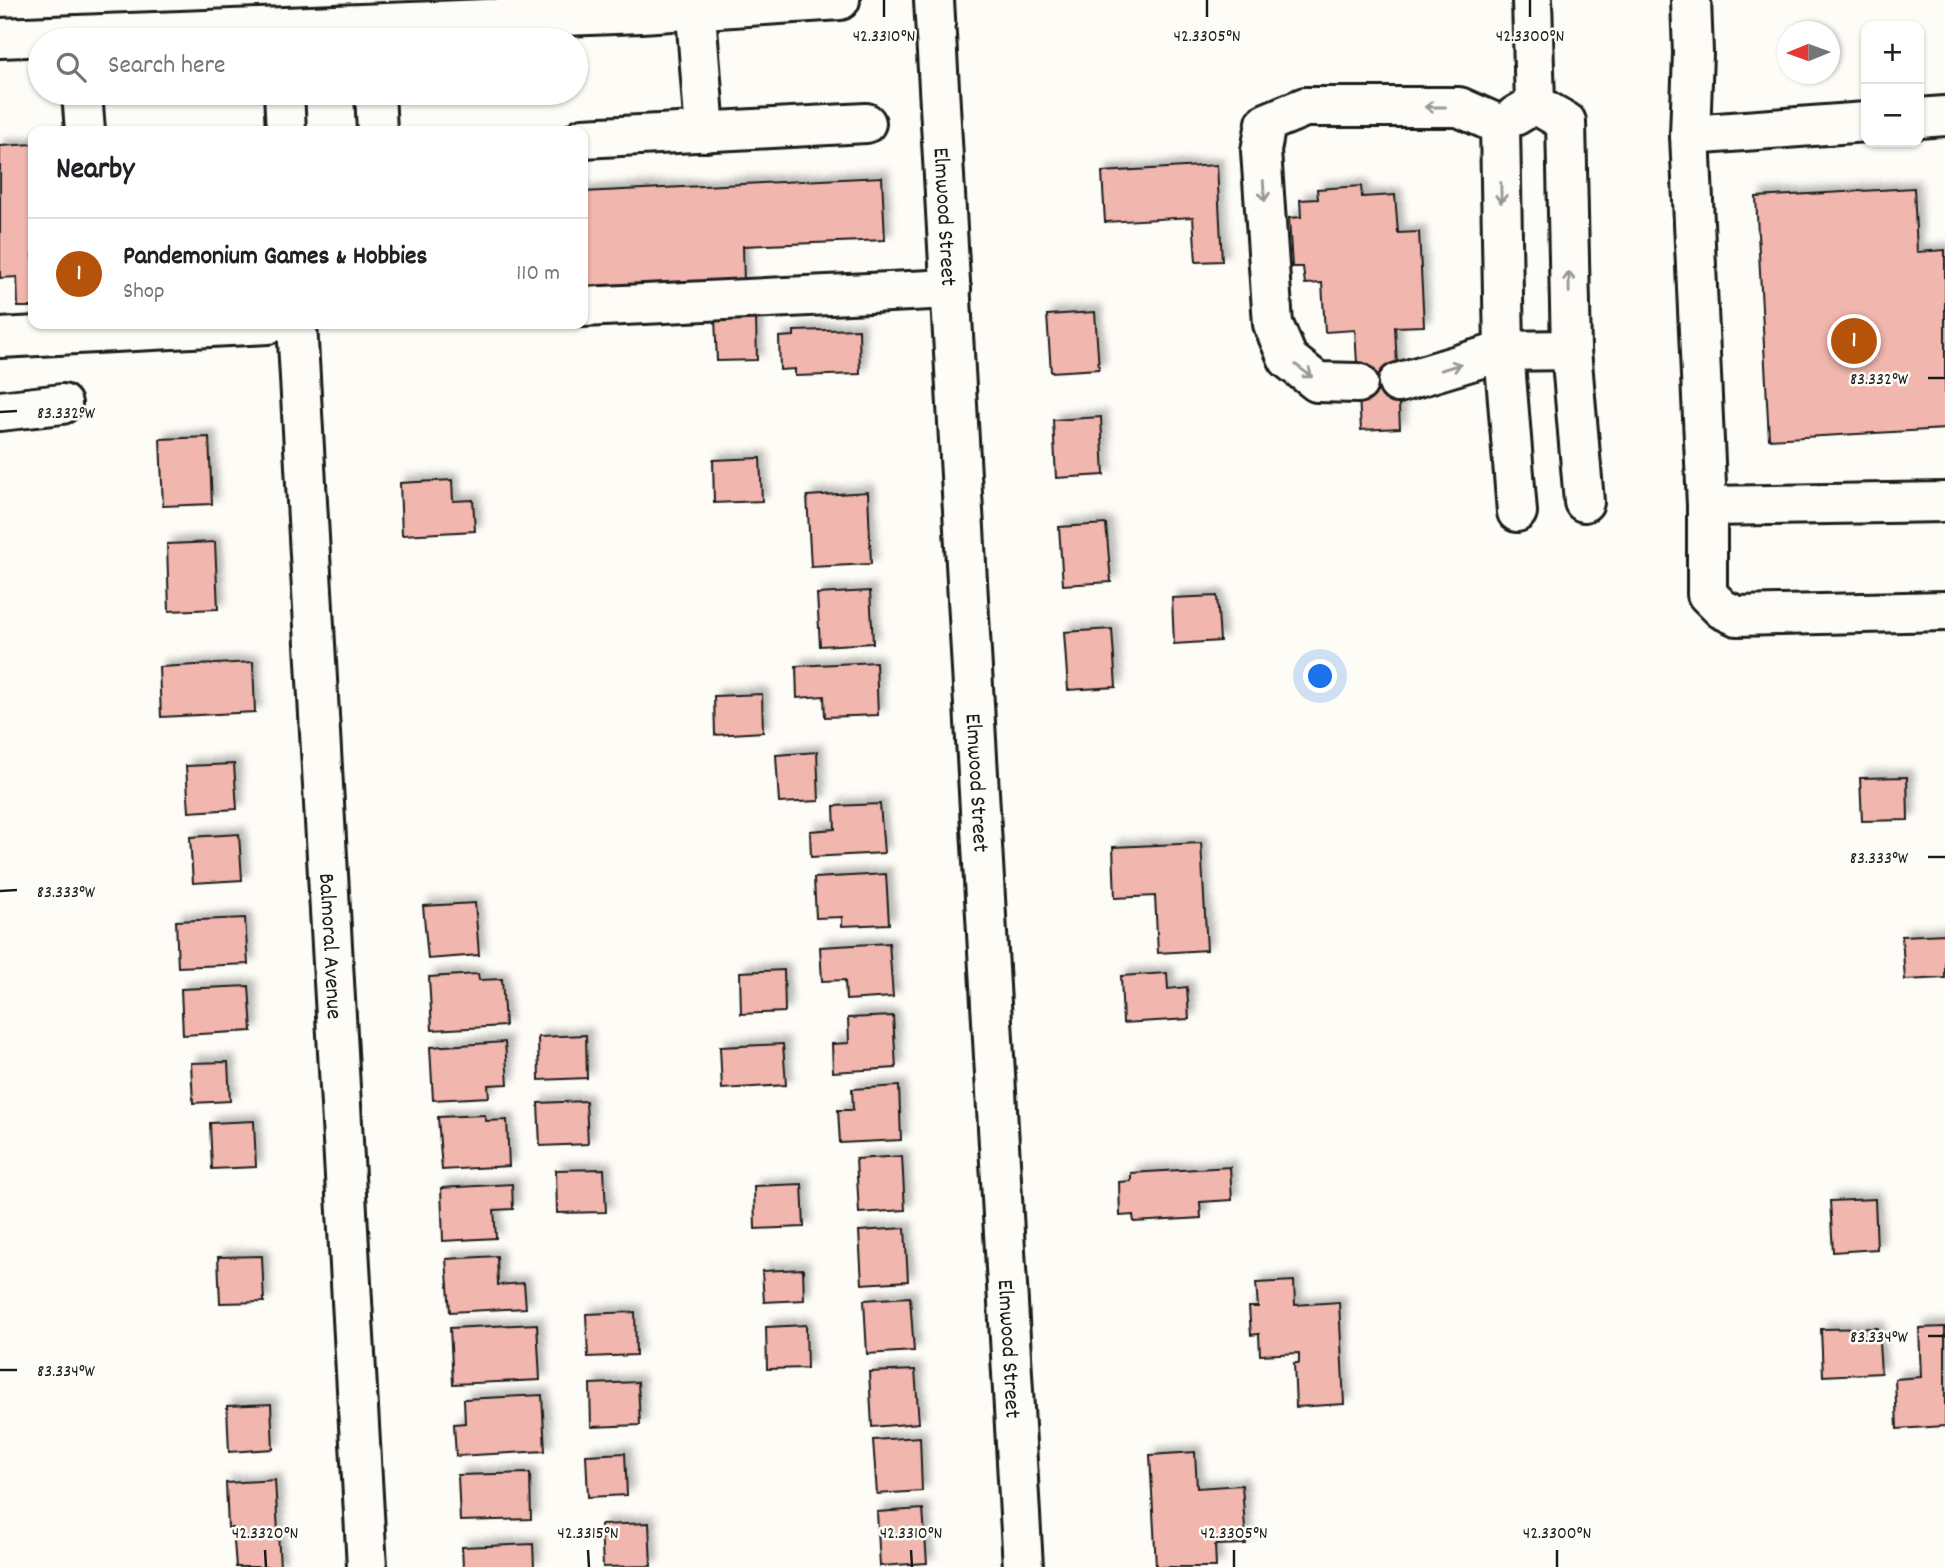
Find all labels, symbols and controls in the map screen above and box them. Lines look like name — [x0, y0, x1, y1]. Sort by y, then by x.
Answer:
north arrow — [1777, 21, 1840, 84]
map controls — [1861, 21, 1924, 147]
button: + — [1861, 21, 1924, 84]
text: 42.3310°N — [853, 25, 915, 50]
text: 42.3305°N — [1173, 25, 1241, 50]
text: 42.3300°N — [1496, 25, 1564, 50]
search box — [28, 28, 588, 105]
icon: search — [52, 48, 90, 86]
text: Search here — [108, 48, 226, 85]
button: − — [1861, 84, 1924, 147]
one-way arrow — [1424, 100, 1447, 114]
street label: Elmwood Street — [922, 146, 963, 287]
text: Nearby — [56, 150, 134, 193]
one-way arrow — [1257, 179, 1270, 202]
one-way arrow — [1494, 181, 1508, 204]
text: Pandemonium Games & Hobbies — [123, 239, 427, 276]
text: 1 — [76, 258, 82, 291]
text: 110 m — [516, 258, 560, 291]
one-way arrow — [1563, 270, 1576, 293]
text: Shop — [123, 276, 165, 309]
pin: 1 — [1831, 315, 1877, 367]
one-way arrow — [1440, 360, 1462, 373]
one-way arrow — [1294, 364, 1312, 379]
text: 83.332°W — [1850, 368, 1909, 393]
text: 83.332°W — [37, 402, 96, 427]
your location — [1303, 659, 1337, 693]
street label: Elmwood Street — [955, 713, 995, 853]
text: 83.333°W — [1850, 847, 1909, 872]
street label: Balmoral Avenue — [308, 872, 349, 1020]
text: 83.333°W — [37, 881, 96, 906]
street label: Elmwood Street — [987, 1279, 1028, 1419]
text: 83.334°W — [1850, 1326, 1909, 1351]
text: 83.334°W — [37, 1360, 96, 1385]
text: 42.3320°N — [232, 1522, 298, 1547]
text: 42.3315°N — [557, 1522, 619, 1547]
text: 42.3310°N — [880, 1522, 942, 1547]
text: 42.3305°N — [1200, 1522, 1268, 1547]
text: 42.3300°N — [1523, 1522, 1591, 1547]

